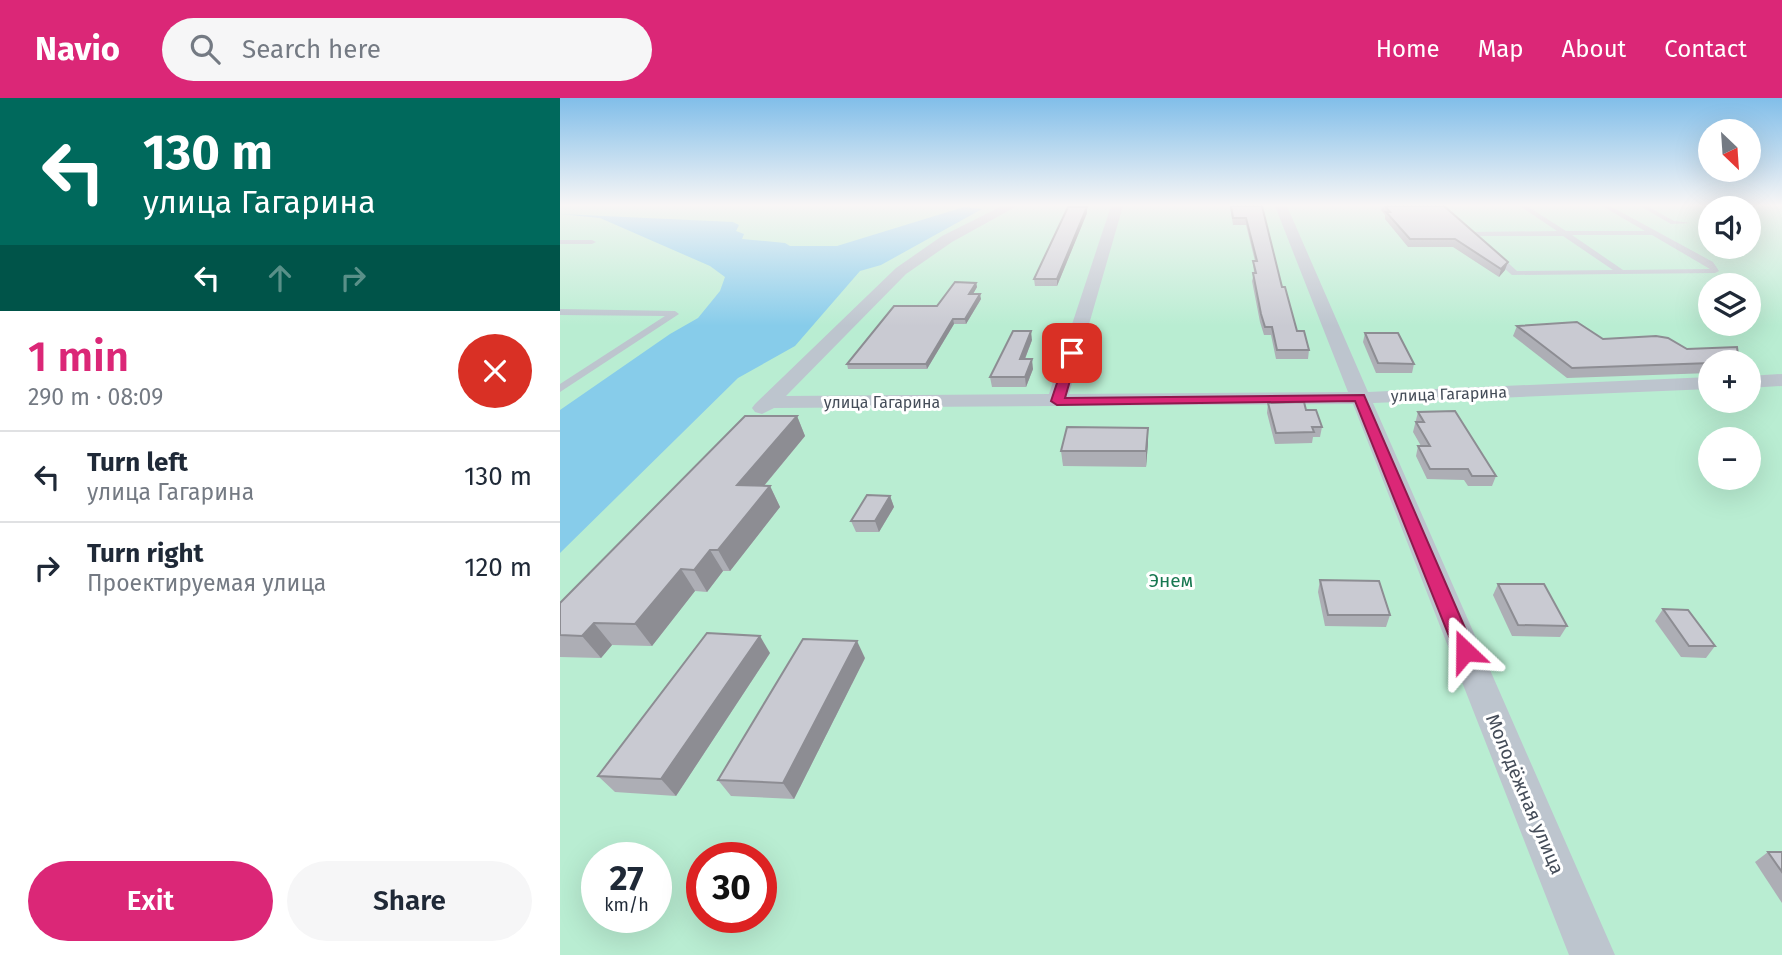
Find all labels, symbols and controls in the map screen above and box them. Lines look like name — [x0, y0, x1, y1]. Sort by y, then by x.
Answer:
search box — [162, 18, 652, 81]
text: Navio — [35, 29, 120, 69]
icon: search — [186, 30, 224, 68]
text: Search here — [242, 34, 381, 65]
text: Home — [1376, 35, 1440, 63]
text: Map — [1478, 35, 1524, 63]
text: About — [1562, 35, 1626, 63]
text: Contact — [1664, 35, 1747, 63]
north arrow — [1698, 119, 1760, 182]
map controls — [1698, 119, 1761, 490]
text: 130 m — [143, 123, 273, 182]
icon: left — [28, 126, 119, 217]
text: улица Гагарина — [143, 183, 376, 221]
button: sound — [1698, 196, 1761, 259]
icon: left — [188, 259, 226, 297]
icon: ahead — [261, 259, 299, 297]
icon: right — [334, 259, 372, 297]
button: layers — [1698, 273, 1761, 336]
pin — [1042, 323, 1102, 383]
text: 1 min — [28, 332, 129, 382]
button: close — [458, 334, 532, 408]
icon: arrive — [1053, 334, 1091, 372]
button: + — [1698, 350, 1761, 413]
street label: улица Гагарина — [1391, 382, 1507, 406]
text: 290 m · 08:09 — [28, 383, 163, 411]
street label: улица Гагарина — [824, 393, 940, 412]
button: − — [1698, 427, 1761, 490]
text: Turn left — [87, 447, 188, 478]
icon: left — [28, 458, 66, 496]
text: 130 m — [464, 461, 532, 492]
text: улица Гагарина — [87, 478, 254, 506]
text: Turn right — [87, 538, 204, 569]
icon: right — [28, 549, 66, 587]
text: 120 m — [464, 552, 532, 583]
text: Проектируемая улица — [87, 569, 326, 597]
park label: Энем — [1149, 569, 1193, 592]
position arrow — [1428, 614, 1502, 688]
street label: Молодёжная улица — [1481, 710, 1569, 878]
speed limit sign: 30 — [686, 842, 777, 933]
text: 27 — [609, 857, 644, 899]
button: Exit — [28, 861, 273, 941]
button: Share — [287, 861, 532, 941]
text: km/h — [604, 894, 649, 916]

